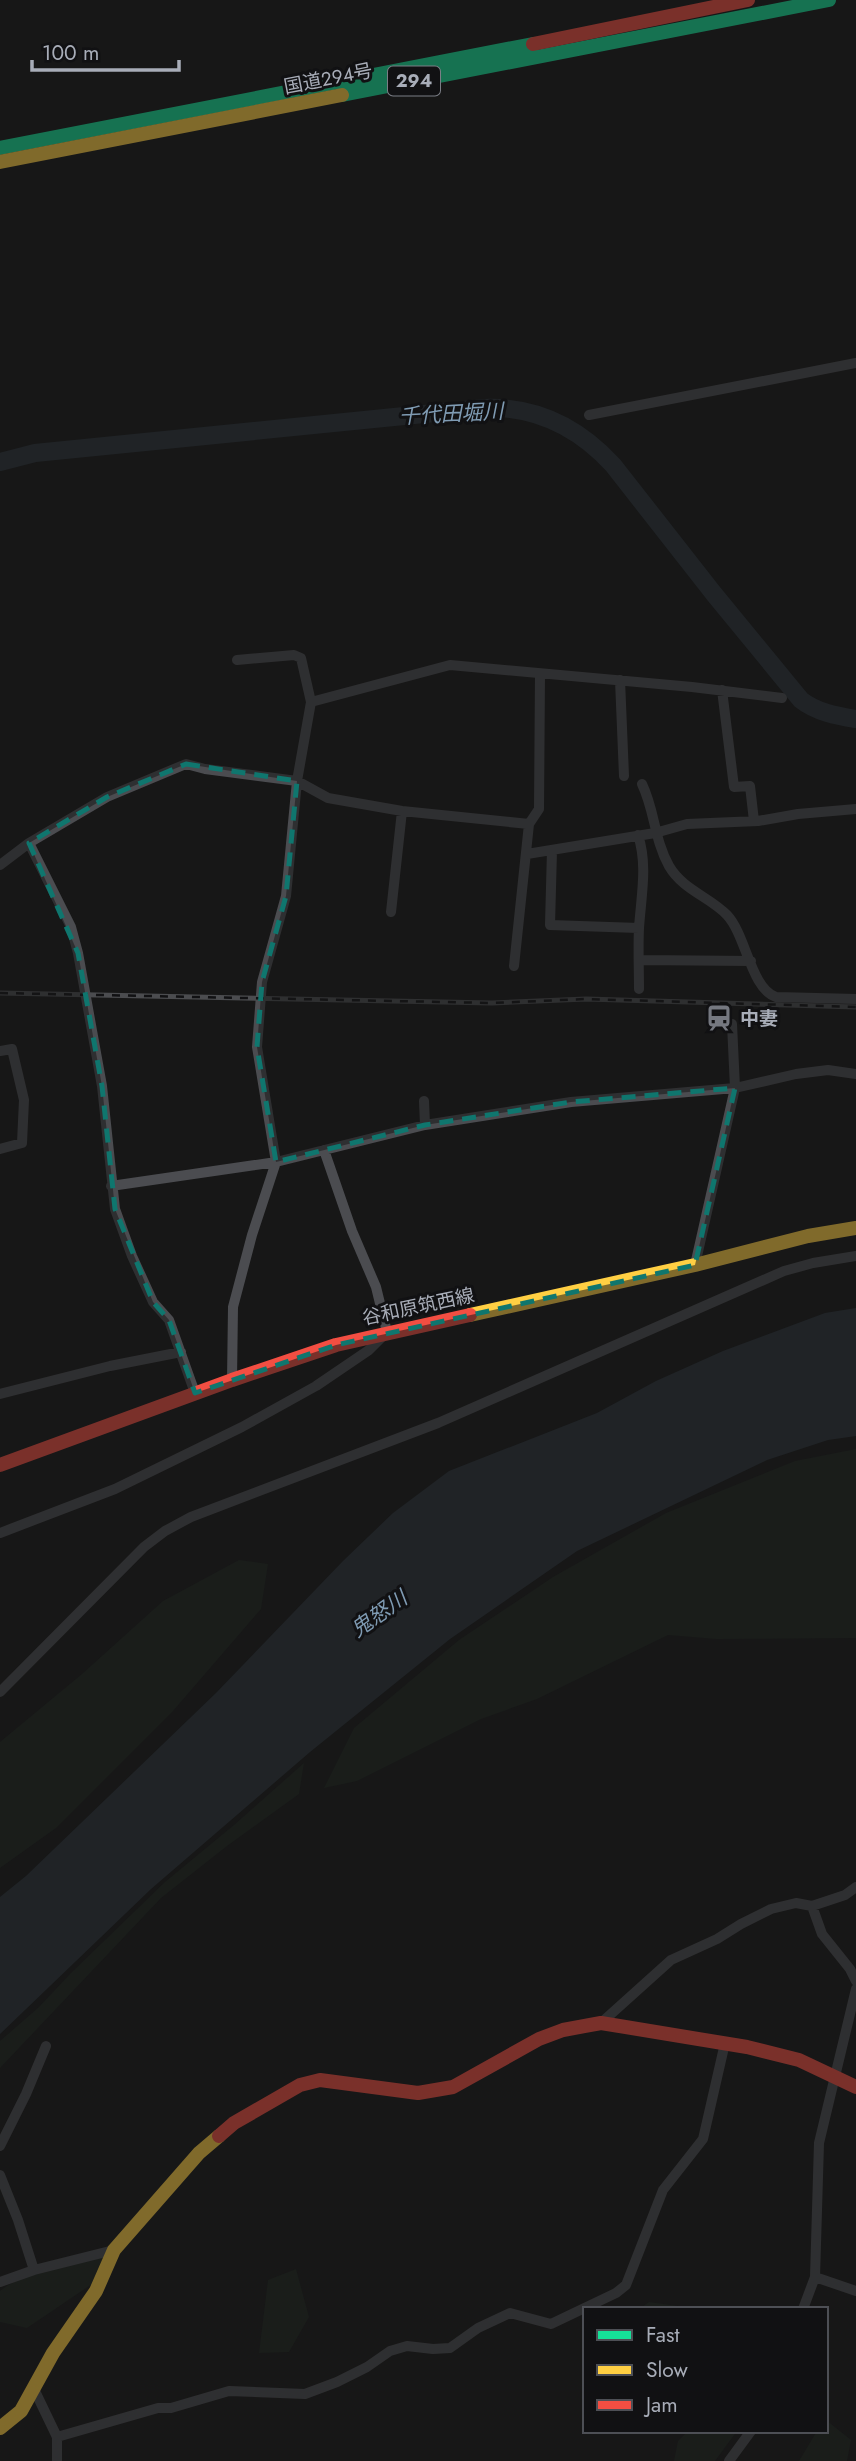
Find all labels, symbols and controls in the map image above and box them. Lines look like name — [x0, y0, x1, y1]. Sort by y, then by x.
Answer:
scale bar — [32, 28, 178, 72]
text: 100 m — [42, 38, 99, 68]
street label: 国道294号 — [281, 57, 375, 100]
road number: 294 — [388, 66, 440, 96]
water label: 千代田堀川 — [398, 396, 506, 432]
station icon: 中妻 — [704, 1003, 734, 1033]
place label: 中妻 — [740, 1005, 778, 1032]
street label: 谷和原筑西線 — [360, 1281, 477, 1332]
water label: 鬼怒川 — [345, 1582, 415, 1644]
legend — [583, 2307, 828, 2433]
text: Fast — [646, 2320, 679, 2350]
text: Slow — [646, 2355, 688, 2385]
text: Jam — [643, 2390, 678, 2420]

